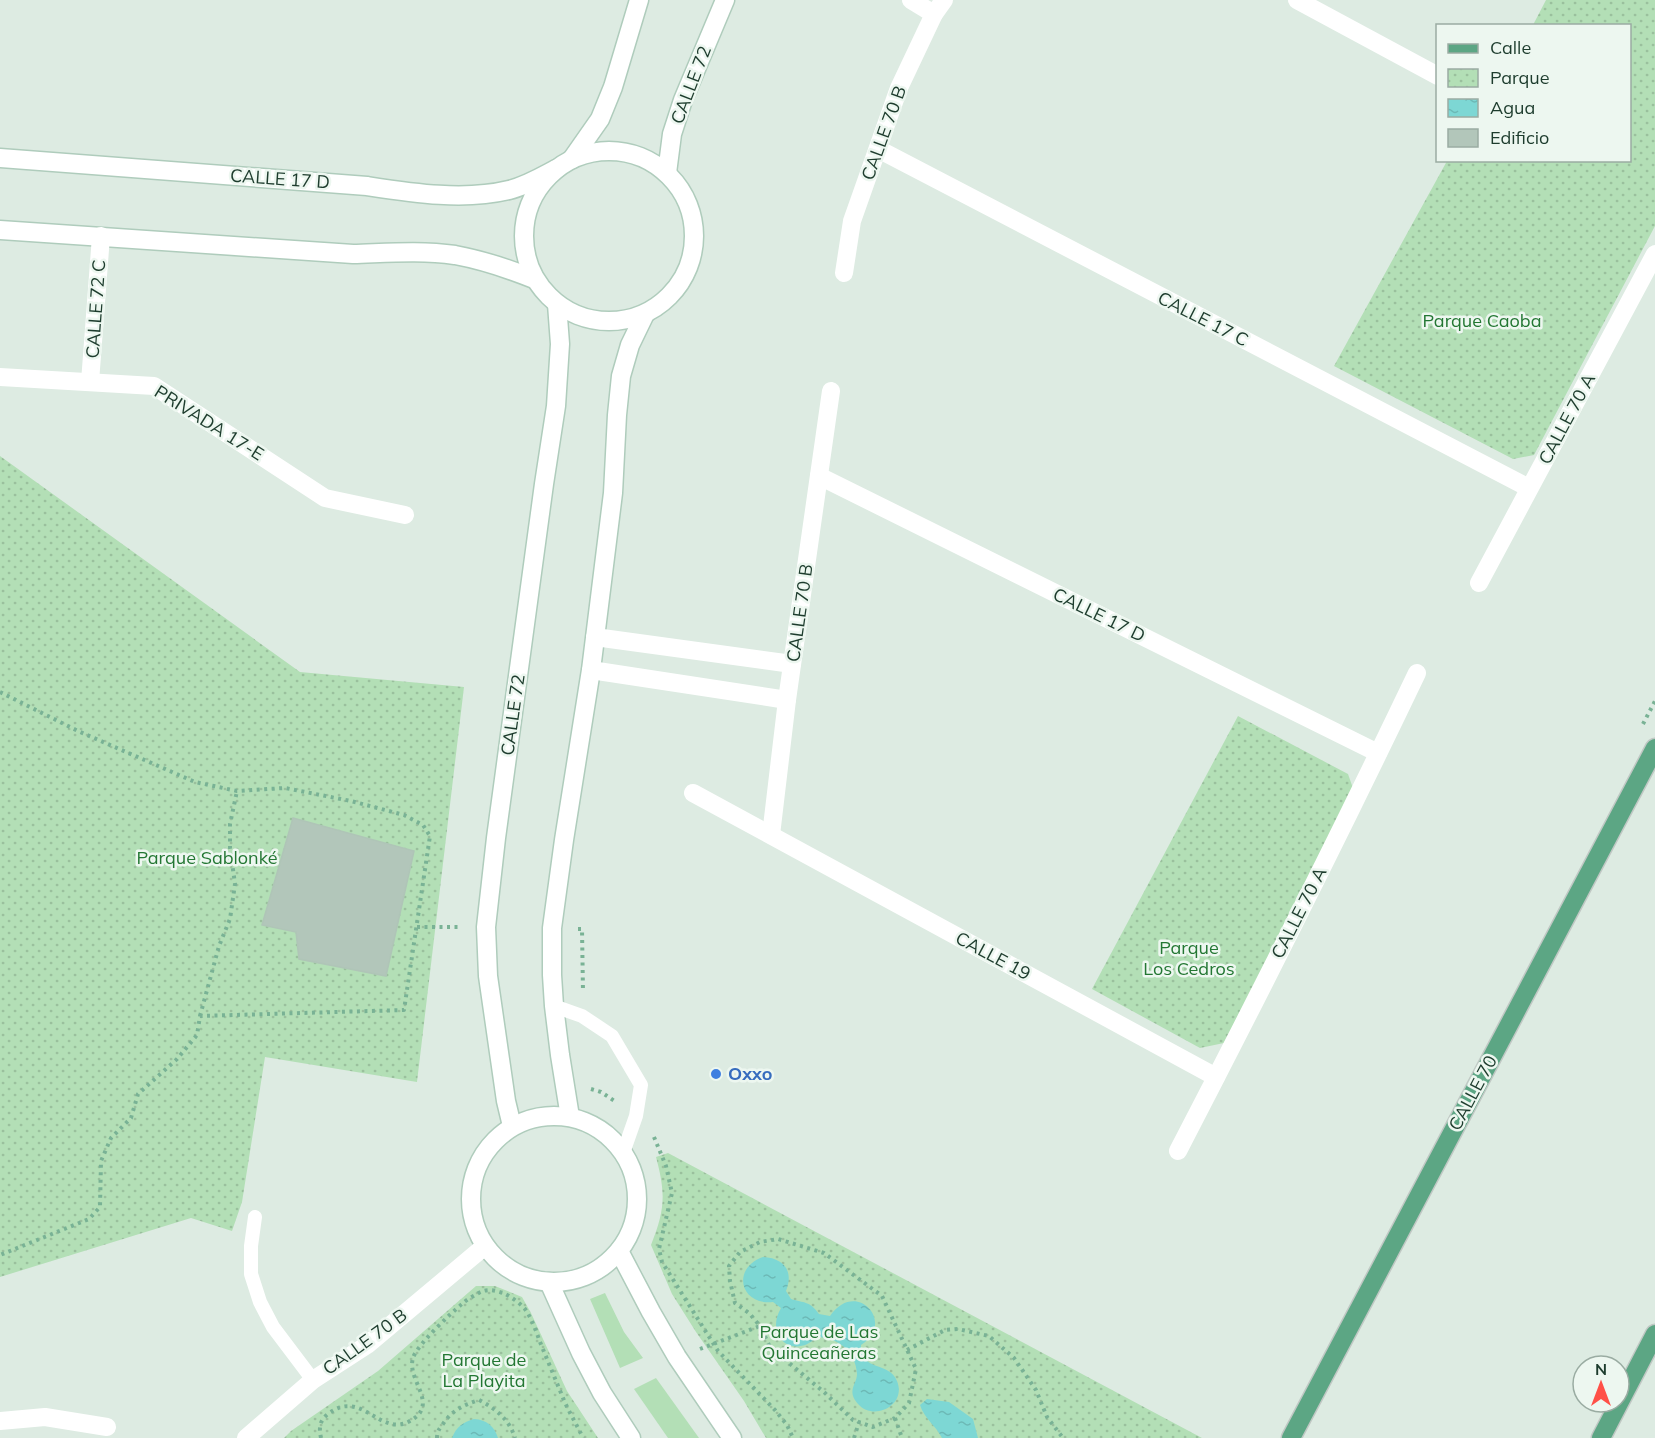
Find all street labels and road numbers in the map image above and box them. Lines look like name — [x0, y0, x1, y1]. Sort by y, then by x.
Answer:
street label: CALLE 72 — [665, 43, 716, 127]
street label: CALLE 70 B — [856, 83, 911, 183]
street label: CALLE 17 D — [229, 164, 331, 193]
street label: CALLE 72 C — [81, 259, 110, 359]
street label: CALLE 17 C — [1154, 286, 1252, 351]
street label: CALLE 70 A — [1533, 369, 1600, 468]
street label: PRIVADA 17-E — [150, 380, 268, 465]
street label: CALLE 70 B — [781, 562, 818, 663]
street label: CALLE 17 D — [1049, 582, 1149, 647]
street label: CALLE 72 — [495, 673, 530, 757]
street label: CALLE 70 A — [1266, 863, 1331, 962]
street label: CALLE 19 — [952, 926, 1035, 985]
street label: CALLE 70 — [1443, 1051, 1502, 1134]
street label: CALLE 70 B — [318, 1303, 411, 1380]

